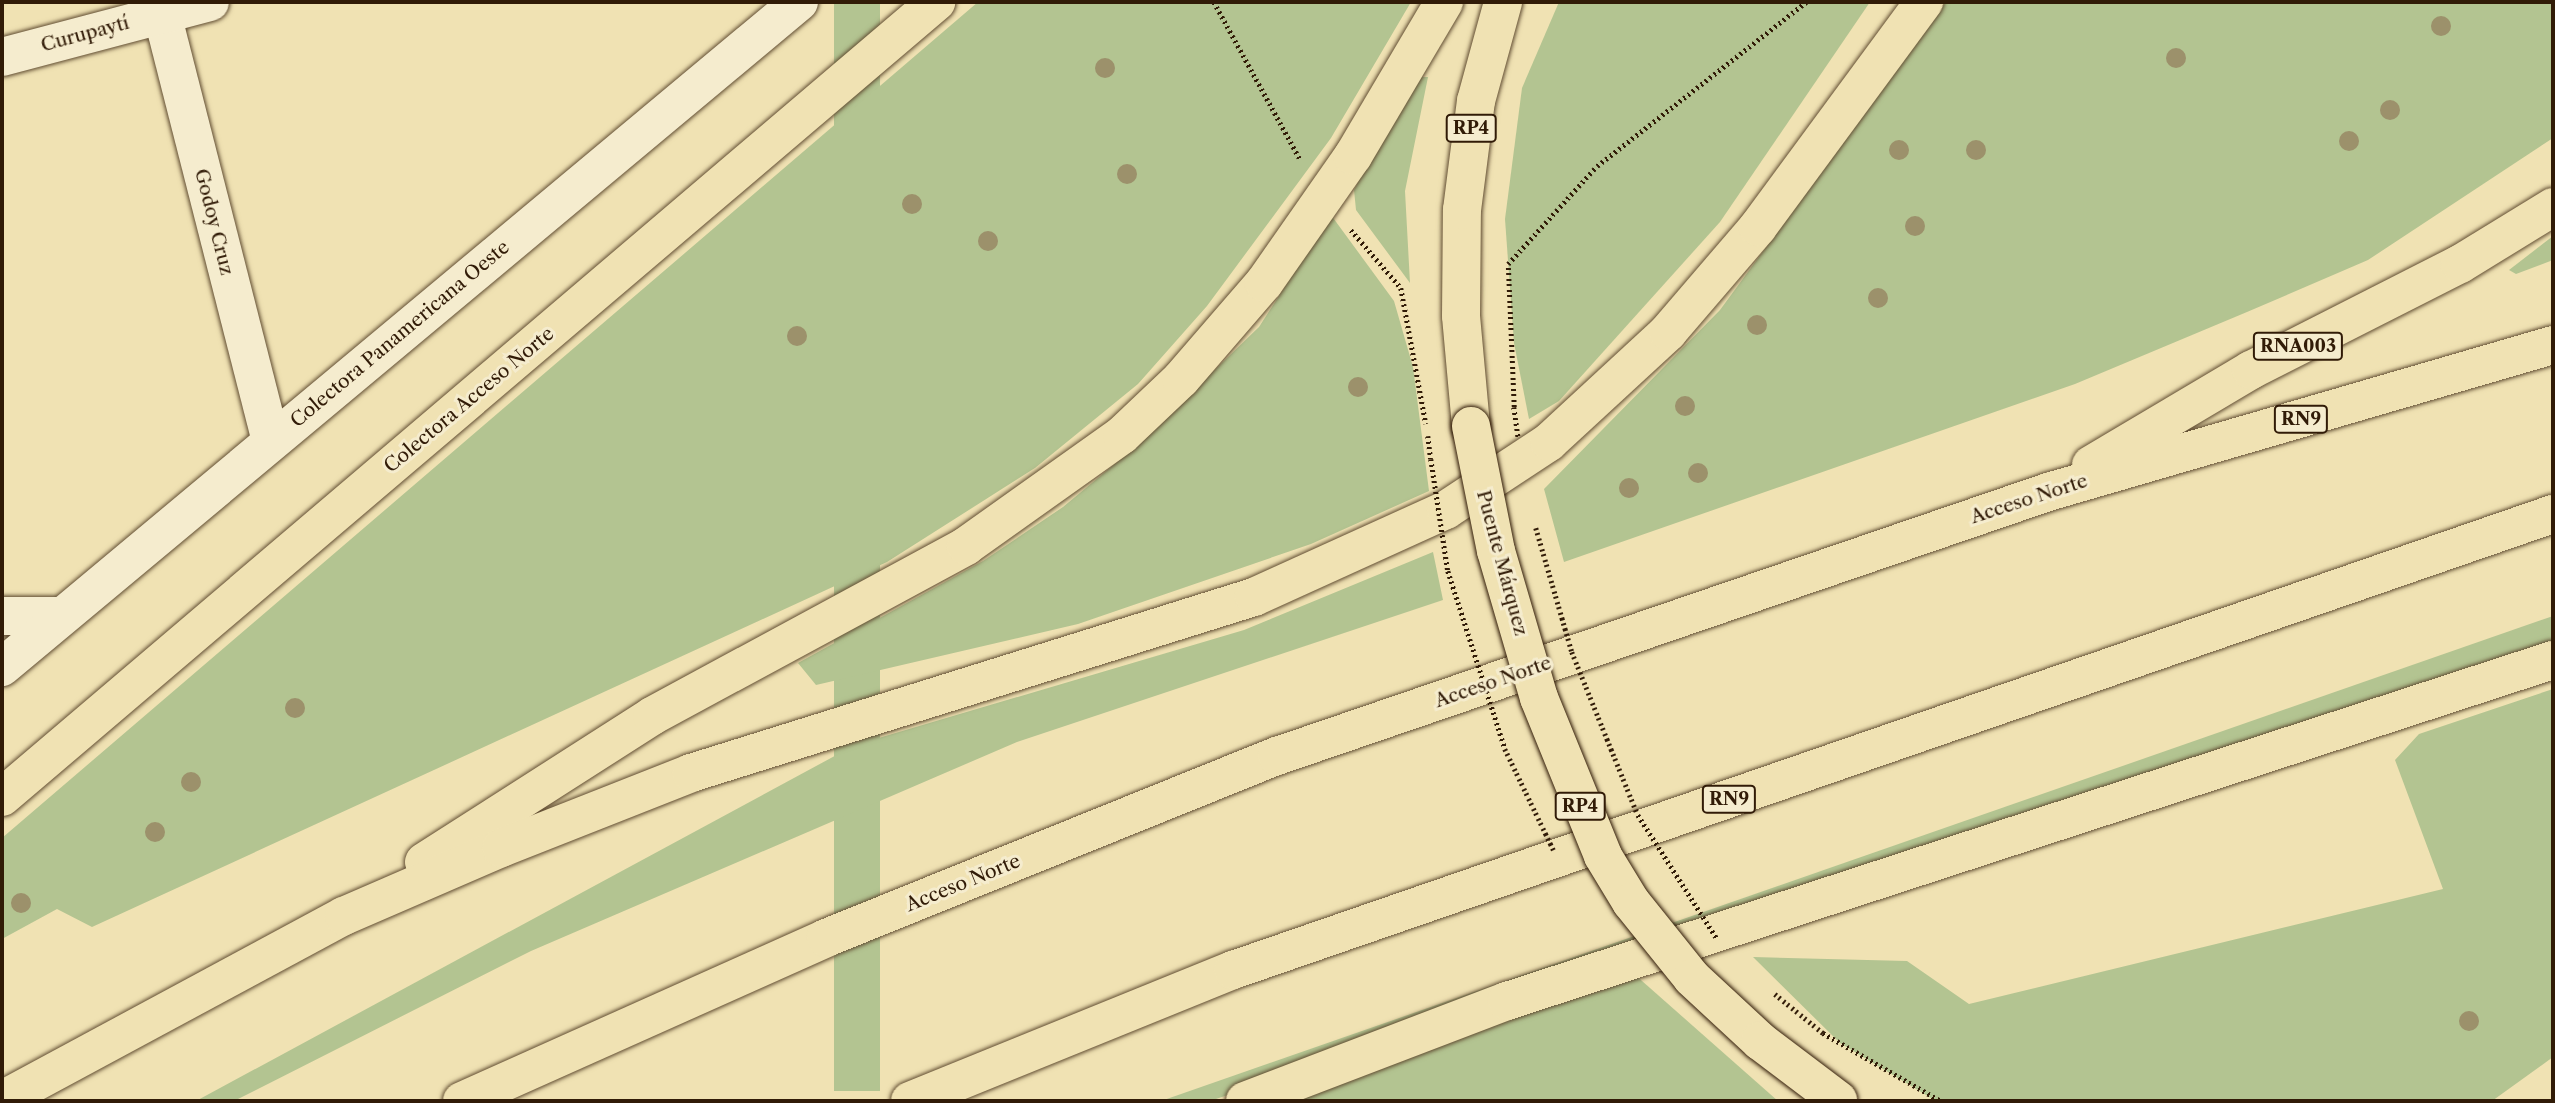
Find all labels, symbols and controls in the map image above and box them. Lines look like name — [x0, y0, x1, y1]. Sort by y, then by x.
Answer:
street label: Curupaytí — [38, 11, 132, 57]
road number: RP4 — [1445, 113, 1497, 142]
street label: Godoy Cruz — [190, 166, 238, 278]
street label: Colectora Panamericana Oeste — [286, 236, 514, 432]
street label: Colectora Acceso Norte — [379, 322, 559, 478]
road number: RNA003 — [2252, 332, 2344, 360]
road number: RN9 — [2273, 404, 2329, 433]
street label: Acceso Norte — [1968, 469, 2090, 529]
street label: Puente Márquez — [1472, 488, 1532, 638]
street label: Acceso Norte — [1432, 651, 1554, 713]
road number: RN9 — [1701, 784, 1757, 814]
road number: RP4 — [1554, 792, 1606, 820]
street label: Acceso Norte — [902, 850, 1024, 916]

